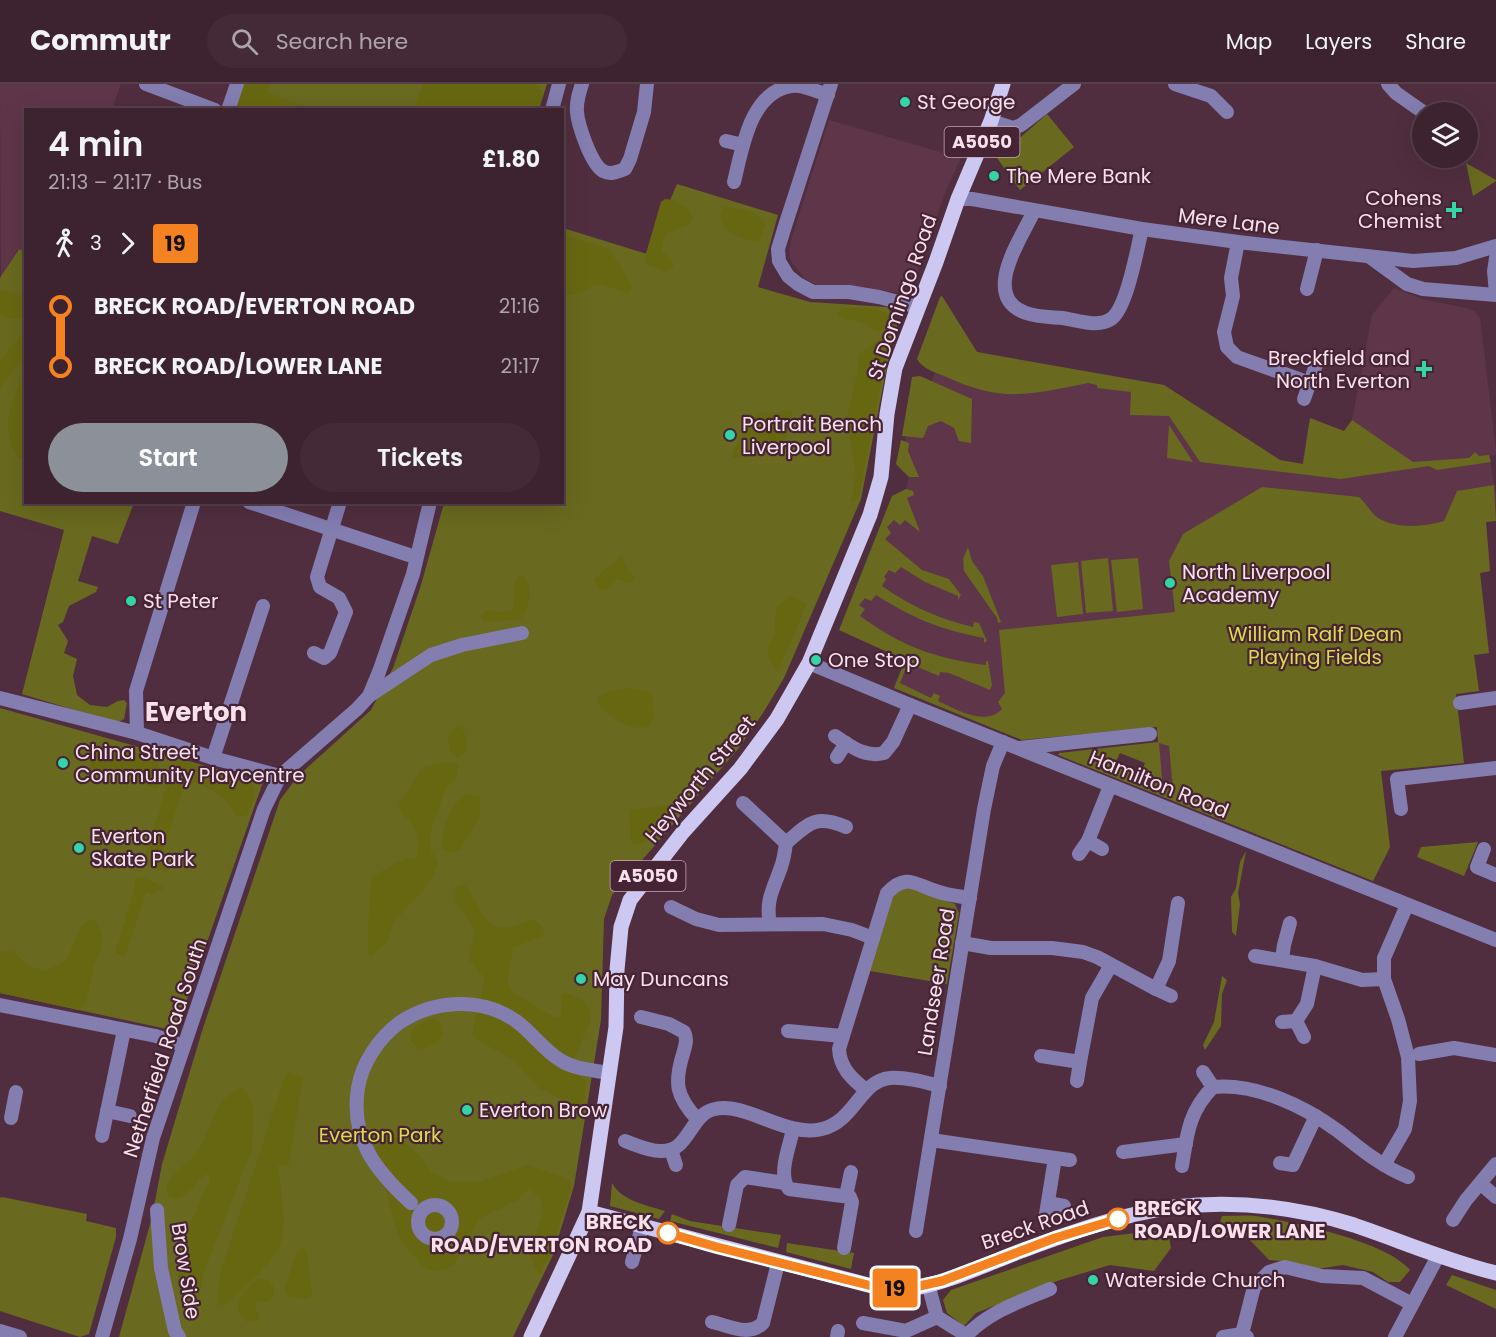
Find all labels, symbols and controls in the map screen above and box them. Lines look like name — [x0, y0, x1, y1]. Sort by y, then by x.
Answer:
search box — [207, 14, 627, 68]
text: Commutr — [30, 21, 171, 60]
icon: search — [228, 25, 261, 58]
text: Search here — [276, 26, 408, 57]
text: Map — [1226, 27, 1272, 56]
text: Layers — [1305, 27, 1372, 56]
text: Share — [1405, 27, 1466, 56]
place label: St George — [917, 88, 1016, 116]
marker: St George — [898, 95, 912, 109]
map controls — [1412, 102, 1478, 168]
button: layers — [1412, 102, 1478, 168]
text: 4 min — [48, 121, 143, 168]
road number: A5050 — [944, 127, 1020, 157]
text: £1.80 — [482, 144, 540, 175]
place label: The Mere Bank — [1006, 162, 1152, 190]
text: 21:13 – 21:17 · Bus — [48, 168, 202, 196]
marker: The Mere Bank — [987, 169, 1001, 183]
place label: Cohens Chemist — [1358, 184, 1442, 235]
street label: Mere Lane — [1177, 201, 1281, 241]
marker: Cohens Chemist — [1447, 203, 1461, 217]
street label: St Domingo Road — [861, 211, 943, 383]
icon: walk — [48, 227, 81, 260]
icon: forward — [111, 227, 144, 260]
text: 3 — [90, 229, 102, 257]
text: 19 — [165, 229, 186, 258]
text: BRECK ROAD/EVERTON ROAD — [94, 291, 415, 322]
text: 21:16 — [499, 292, 540, 320]
place label: Breckfield and North Everton — [1268, 344, 1410, 395]
text: BRECK ROAD/LOWER LANE — [94, 351, 382, 382]
text: 21:17 — [501, 352, 540, 380]
marker: Breckfield and North Everton — [1415, 360, 1433, 378]
place label: Portrait Bench Liverpool — [742, 410, 882, 461]
button: Start — [48, 423, 288, 492]
button: Tickets — [300, 423, 540, 492]
marker: Portrait Bench Liverpool — [723, 428, 737, 442]
place label: North Liverpool Academy — [1182, 558, 1330, 609]
marker: North Liverpool Academy — [1163, 576, 1177, 590]
place label: St Peter — [143, 587, 218, 615]
marker: St Peter — [124, 594, 138, 608]
park label: William Ralf Dean Playing Fields — [1228, 620, 1402, 671]
place label: One Stop — [828, 646, 920, 674]
marker: One Stop — [809, 653, 823, 667]
district label: Everton — [145, 694, 247, 730]
street label: Heyworth Street — [638, 709, 762, 849]
place label: China Street Community Playcentre — [75, 738, 305, 789]
street label: Hamilton Road — [1085, 743, 1233, 825]
marker: China Street Community Playcentre — [56, 756, 70, 770]
place label: Everton Skate Park — [91, 822, 195, 873]
marker: Everton Skate Park — [72, 841, 86, 855]
road number: A5050 — [610, 861, 686, 891]
street label: Landseer Road — [911, 906, 961, 1058]
street label: Netherfield Road South — [116, 935, 214, 1161]
place label: May Duncans — [593, 965, 729, 993]
marker: May Duncans — [574, 972, 588, 986]
place label: Everton Brow — [479, 1096, 608, 1124]
marker: Everton Brow — [460, 1103, 474, 1117]
park label: Everton Park — [319, 1121, 442, 1149]
street label: Breck Road — [978, 1194, 1092, 1256]
place label: BRECK ROAD/LOWER LANE — [1134, 1194, 1326, 1245]
place label: BRECK ROAD/EVERTON ROAD — [431, 1208, 652, 1259]
marker: BRECK ROAD/LOWER LANE — [1107, 1208, 1129, 1230]
street label: Brow Side — [165, 1221, 207, 1321]
marker: BRECK ROAD/EVERTON ROAD — [657, 1222, 679, 1244]
place label: Waterside Church — [1105, 1266, 1285, 1294]
line badge: 19 — [868, 1268, 922, 1308]
marker: Waterside Church — [1086, 1273, 1100, 1287]
text: 19 — [885, 1274, 905, 1303]

